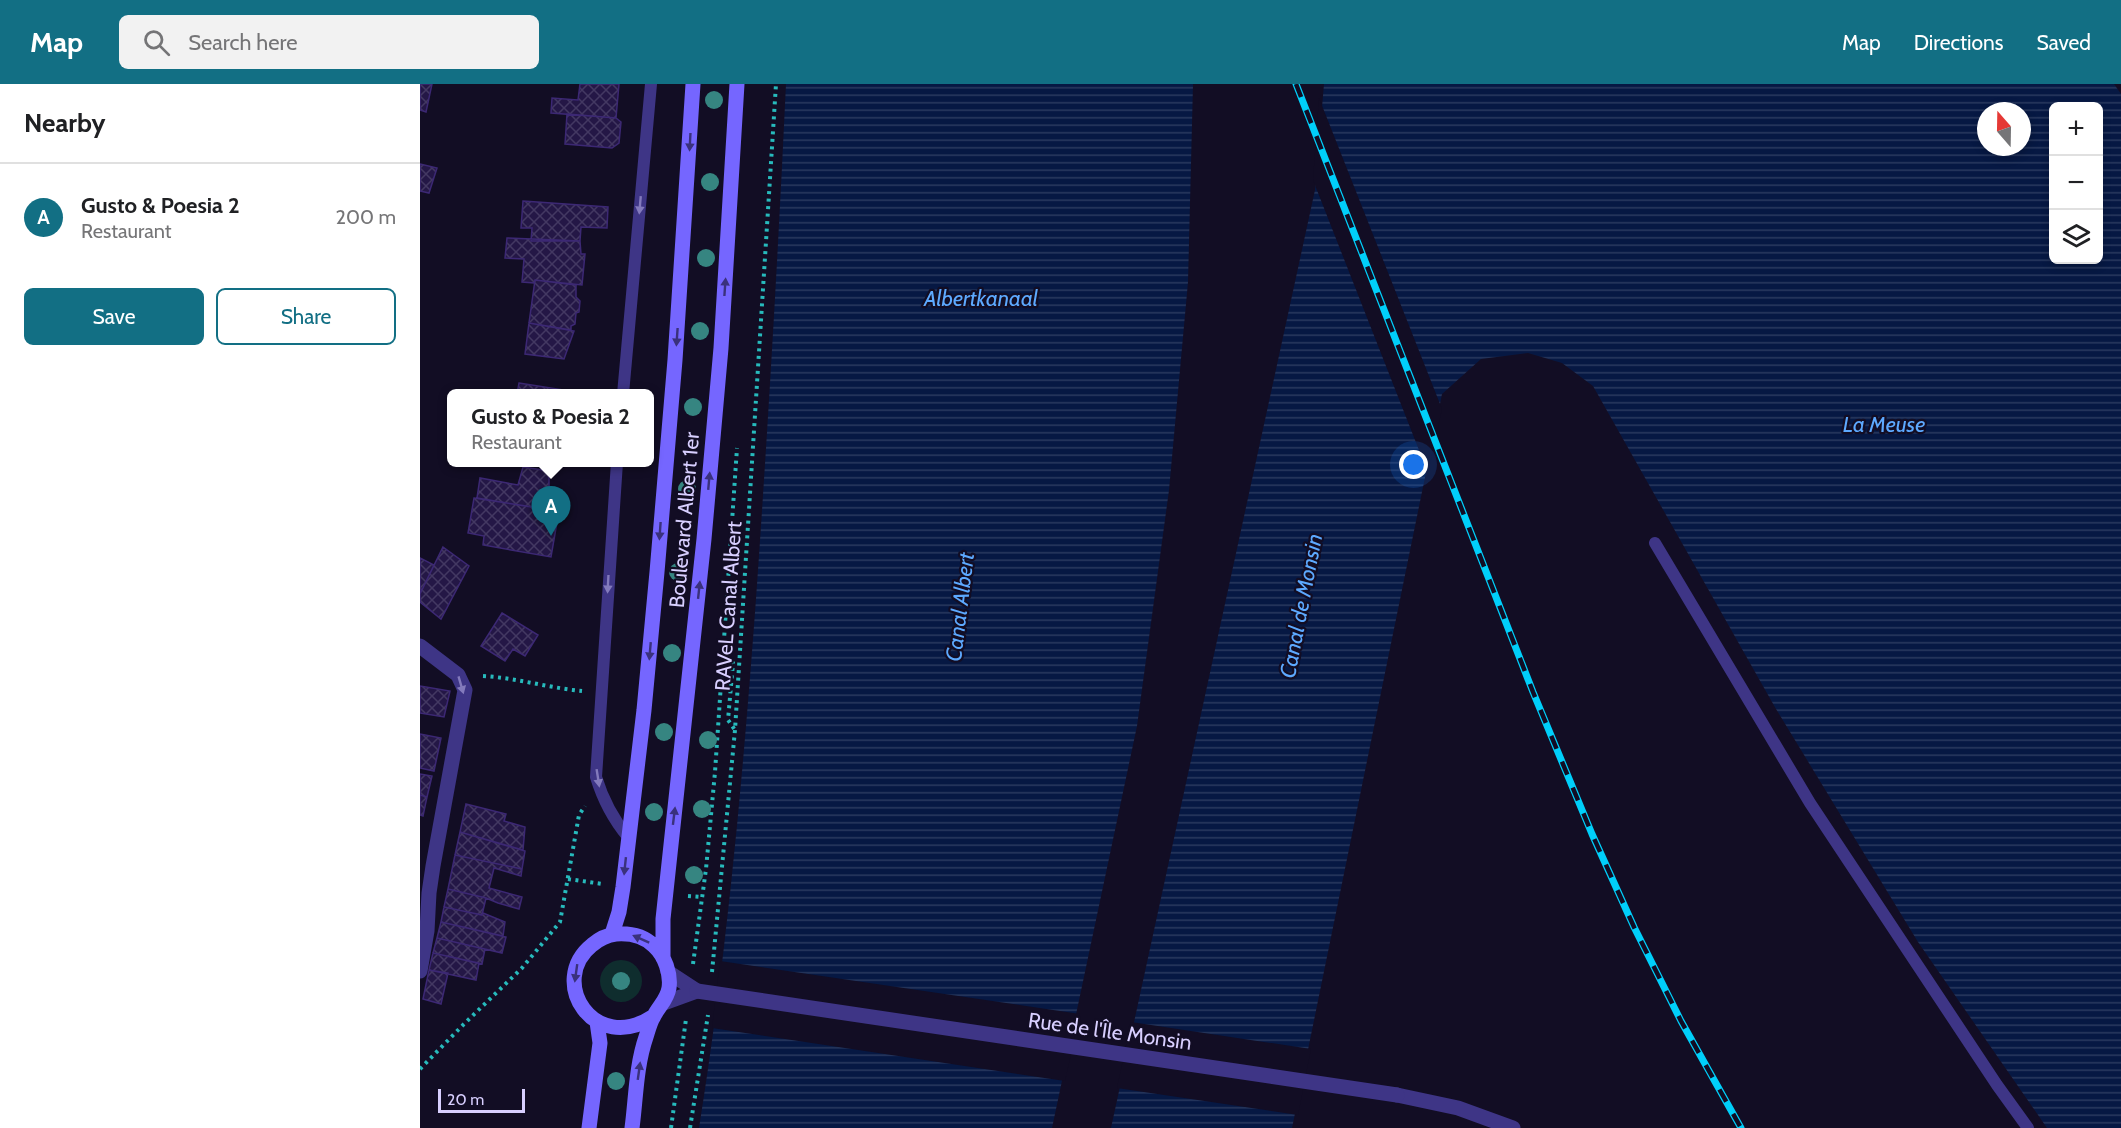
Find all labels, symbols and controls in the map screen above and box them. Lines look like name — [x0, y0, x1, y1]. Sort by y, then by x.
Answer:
search box — [119, 15, 539, 69]
text: Map — [30, 25, 83, 59]
icon: search — [140, 26, 173, 59]
text: Search here — [188, 29, 297, 56]
text: Map — [1842, 30, 1881, 55]
text: Directions — [1914, 30, 2003, 55]
text: Saved — [2036, 30, 2091, 55]
north arrow — [1977, 102, 2031, 156]
map controls — [2049, 102, 2103, 264]
button: + — [2049, 102, 2103, 156]
text: Nearby — [24, 107, 105, 139]
one-way arrow — [685, 133, 694, 152]
button: − — [2049, 156, 2103, 210]
text: Gusto & Poesia 2 — [81, 192, 240, 219]
one-way arrow — [635, 196, 645, 215]
text: A — [37, 205, 50, 229]
text: 200 m — [336, 205, 396, 229]
button: layers — [2049, 210, 2103, 264]
text: Restaurant — [81, 219, 172, 243]
one-way arrow — [721, 277, 730, 296]
water label: Albertkanaal — [923, 285, 1039, 312]
button: Save — [24, 288, 204, 345]
button: Share — [216, 288, 396, 345]
one-way arrow — [672, 328, 682, 347]
popup — [447, 389, 654, 467]
text: Gusto & Poesia 2 — [471, 403, 630, 430]
water label: La Meuse — [1843, 411, 1925, 438]
text: Restaurant — [471, 430, 562, 454]
street label: Boulevard Albert 1er — [664, 431, 704, 609]
your location — [1399, 450, 1428, 479]
one-way arrow — [704, 471, 714, 490]
pin: A — [532, 486, 570, 536]
street label: RAVeL Canal Albert — [710, 520, 746, 692]
one-way arrow — [656, 522, 665, 541]
water label: Canal de Monsin — [1274, 531, 1328, 681]
water label: Canal Albert — [940, 550, 980, 663]
one-way arrow — [603, 574, 612, 593]
one-way arrow — [694, 580, 704, 599]
one-way arrow — [645, 642, 655, 661]
one-way arrow — [457, 676, 466, 694]
one-way arrow — [594, 769, 603, 788]
one-way arrow — [670, 807, 679, 826]
one-way arrow — [620, 856, 630, 875]
one-way arrow — [631, 934, 649, 944]
one-way arrow — [572, 964, 581, 983]
street label: Rue de l'Île Monsin — [1027, 1007, 1193, 1055]
one-way arrow — [635, 1061, 644, 1080]
scale bar — [438, 1086, 525, 1114]
text: 20 m — [447, 1090, 484, 1109]

